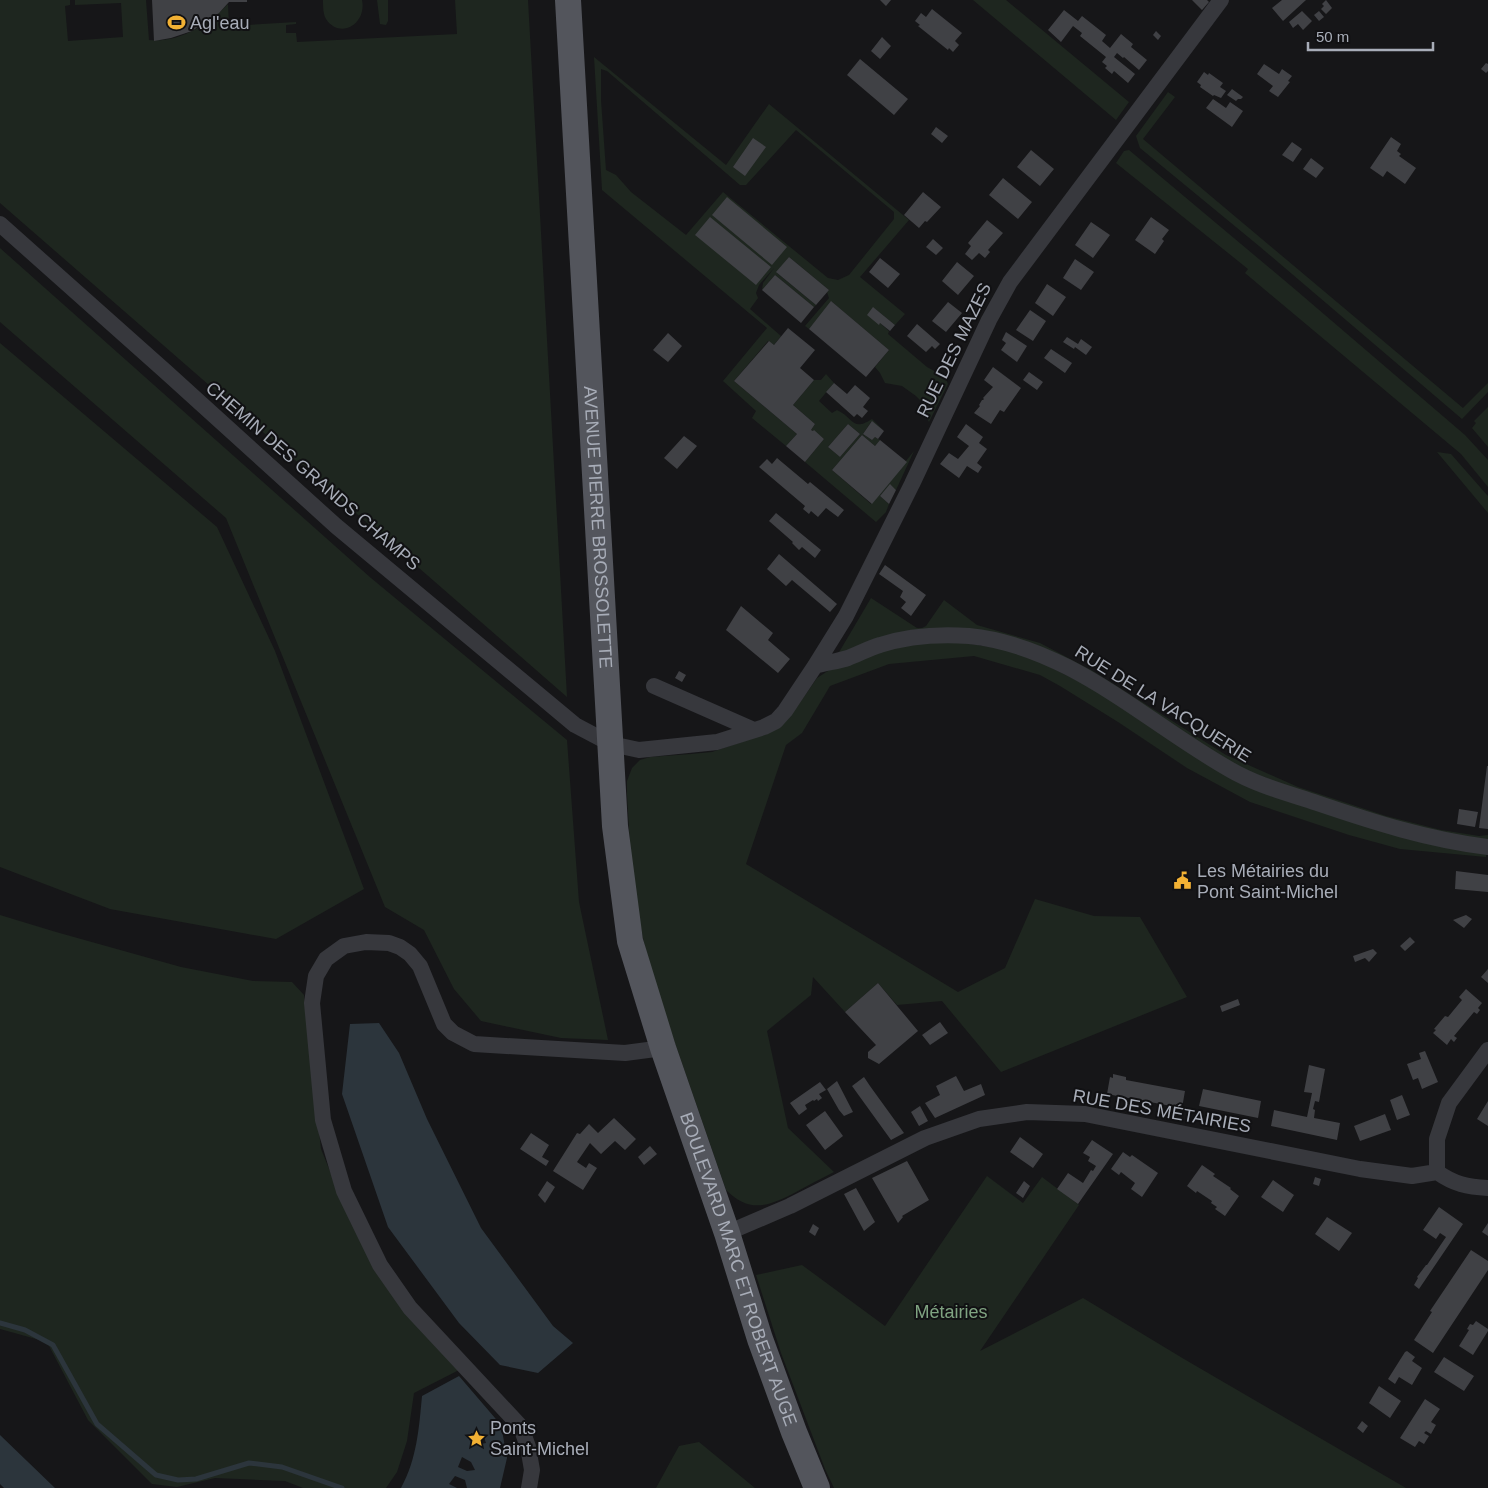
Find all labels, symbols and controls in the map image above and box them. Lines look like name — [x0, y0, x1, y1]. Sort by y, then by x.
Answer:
sports icon: Agl'eau — [166, 13, 186, 33]
place label: Agl'eau — [190, 13, 249, 33]
scale bar — [1308, 20, 1433, 52]
text: 50 m — [1316, 28, 1349, 45]
street label: RUE DES MAZES — [913, 280, 995, 420]
street label: CHEMIN DES GRANDS CHAMPS — [202, 378, 424, 574]
street label: AVENUE PIERRE BROSSOLETTE — [580, 385, 616, 669]
street label: RUE DE LA VACQUERIE — [1071, 642, 1255, 766]
place label: Les Métairies du Pont Saint-Michel — [1197, 861, 1338, 902]
public building icon: Les Métairies du Pont Saint-Michel — [1173, 871, 1193, 891]
street label: RUE DES MÉTAIRIES — [1071, 1085, 1253, 1137]
street label: BOULEVARD MARC ET ROBERT AUGE — [676, 1110, 801, 1429]
park label: Métairies — [914, 1302, 988, 1322]
place label: Ponts Saint-Michel — [490, 1418, 589, 1459]
place icon: Ponts Saint-Michel — [466, 1428, 486, 1448]

